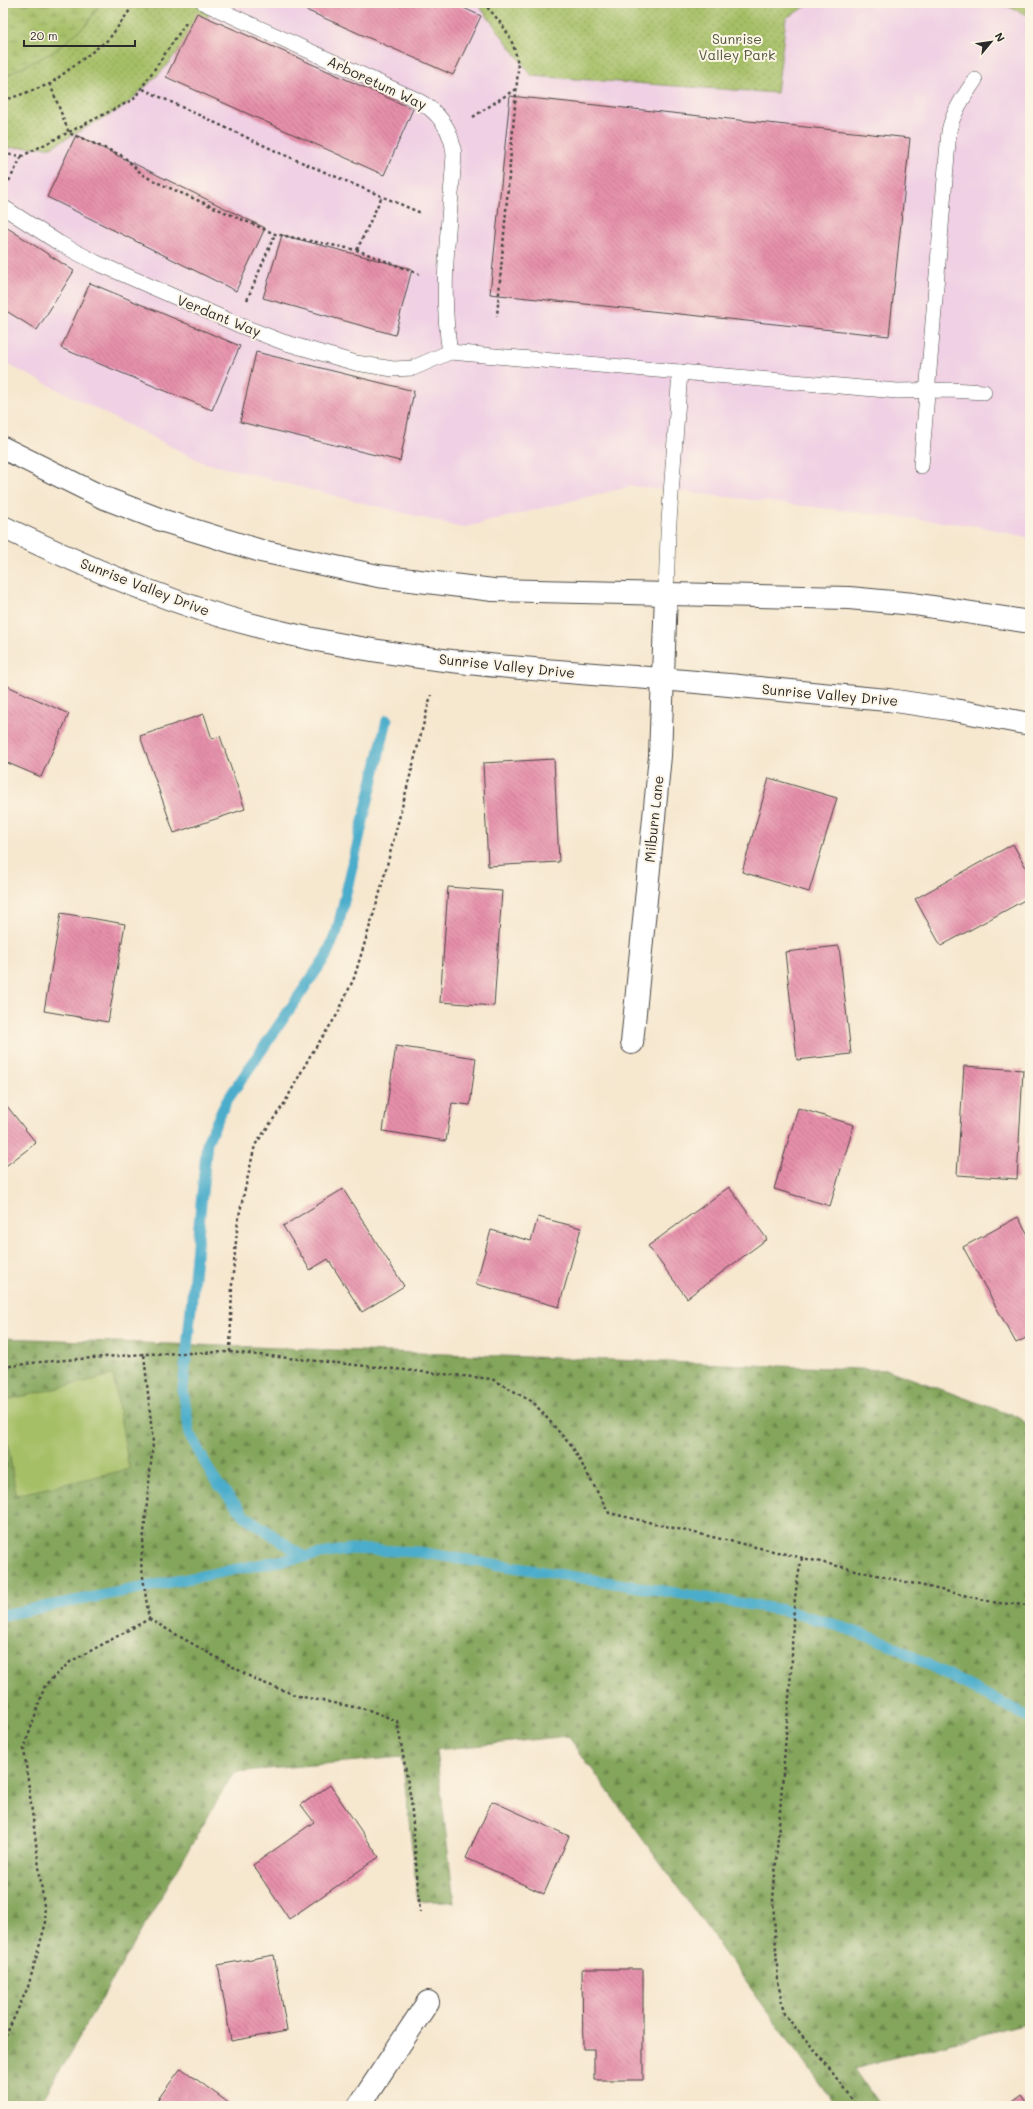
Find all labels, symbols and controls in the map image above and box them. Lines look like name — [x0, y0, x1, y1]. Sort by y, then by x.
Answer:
scale bar — [24, 22, 135, 48]
north arrow — [971, 22, 1011, 62]
text: 20 m — [30, 27, 58, 43]
park label: Sunrise Valley Park — [699, 29, 775, 64]
text: N — [992, 30, 1009, 44]
street label: Arboretum Way — [325, 51, 430, 114]
street label: Verdant Way — [174, 290, 264, 341]
street label: Sunrise Valley Drive — [78, 553, 212, 620]
street label: Sunrise Valley Drive — [438, 649, 576, 682]
street label: Sunrise Valley Drive — [761, 679, 899, 710]
street label: Milburn Lane — [639, 775, 668, 863]

